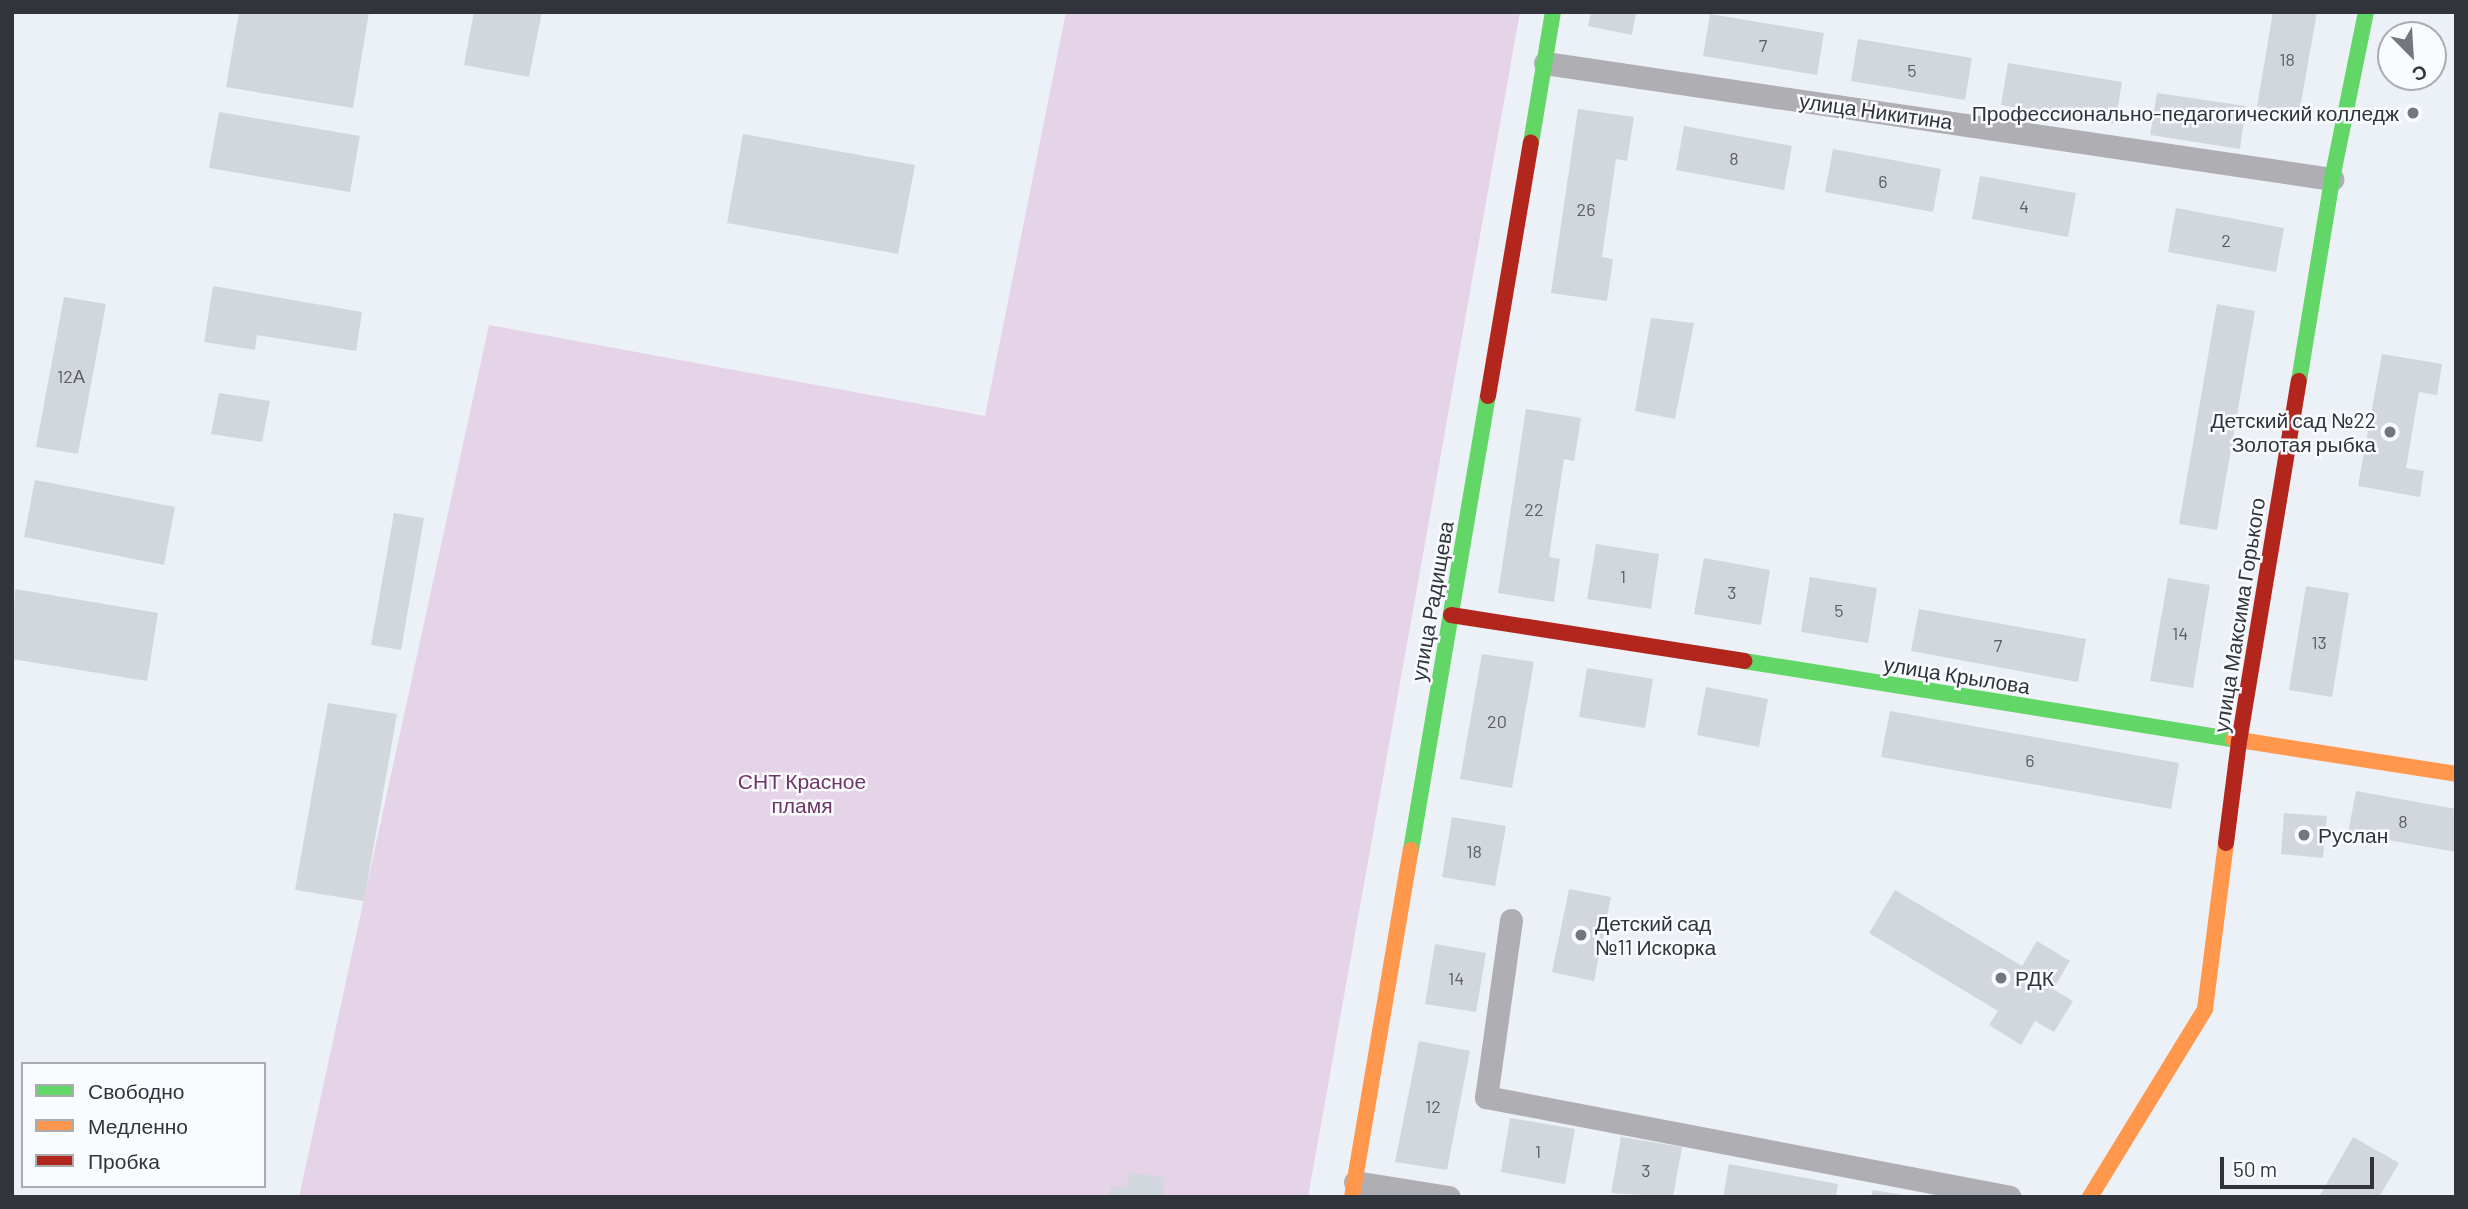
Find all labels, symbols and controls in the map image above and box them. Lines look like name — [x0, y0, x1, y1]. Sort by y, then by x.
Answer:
north arrow — [2377, 21, 2447, 91]
house number: 7 — [1759, 34, 1767, 56]
house number: 18 — [2279, 48, 2295, 70]
house number: 5 — [1907, 59, 1917, 81]
text: С — [2409, 61, 2431, 87]
street label: улица Никитина — [1798, 88, 1954, 134]
place label: Профессионально-педагогический колледж — [1972, 100, 2399, 126]
marker: Профессионально-педагогический колледж — [2405, 105, 2421, 121]
house number: 8 — [1729, 147, 1739, 169]
house number: 6 — [1878, 170, 1888, 192]
house number: 4 — [2019, 195, 2029, 217]
house number: 26 — [1577, 198, 1595, 220]
house number: 2 — [2221, 229, 2231, 251]
house number: 12А — [57, 365, 85, 387]
place label: Детский сад №22 Золотая рыбка — [2210, 407, 2376, 457]
marker: Детский сад №22 Золотая рыбка — [2382, 424, 2398, 440]
street label: улица Максима Горького — [2208, 496, 2270, 734]
house number: 22 — [1524, 498, 1544, 520]
street label: улица Радищева — [1406, 519, 1458, 683]
house number: 1 — [1620, 565, 1626, 587]
house number: 3 — [1727, 581, 1737, 603]
house number: 5 — [1834, 599, 1844, 621]
house number: 14 — [2172, 622, 2188, 644]
house number: 13 — [2311, 631, 2327, 653]
house number: 7 — [1994, 634, 2002, 656]
street label: улица Крылова — [1882, 651, 2032, 699]
house number: 20 — [1487, 710, 1507, 732]
house number: 6 — [2025, 749, 2035, 771]
park label: СНТ Красное пламя — [738, 768, 866, 818]
house number: 8 — [2398, 810, 2408, 832]
place label: Руслан — [2318, 822, 2388, 848]
marker: Руслан — [2296, 827, 2312, 843]
house number: 18 — [1466, 840, 1482, 862]
place label: Детский сад №11 Искорка — [1595, 910, 1716, 960]
marker: Детский сад №11 Искорка — [1573, 927, 1589, 943]
place label: РДК — [2015, 965, 2054, 991]
house number: 14 — [1448, 967, 1464, 989]
marker: РДК — [1993, 970, 2009, 986]
legend — [21, 1062, 266, 1188]
text: Свободно — [88, 1078, 185, 1103]
house number: 12 — [1425, 1095, 1441, 1117]
text: Медленно — [88, 1113, 188, 1138]
house number: 1 — [1535, 1140, 1541, 1162]
scale bar — [2223, 1142, 2377, 1186]
text: Пробка — [88, 1148, 160, 1173]
text: 50 m — [2233, 1156, 2277, 1181]
house number: 3 — [1641, 1159, 1651, 1181]

